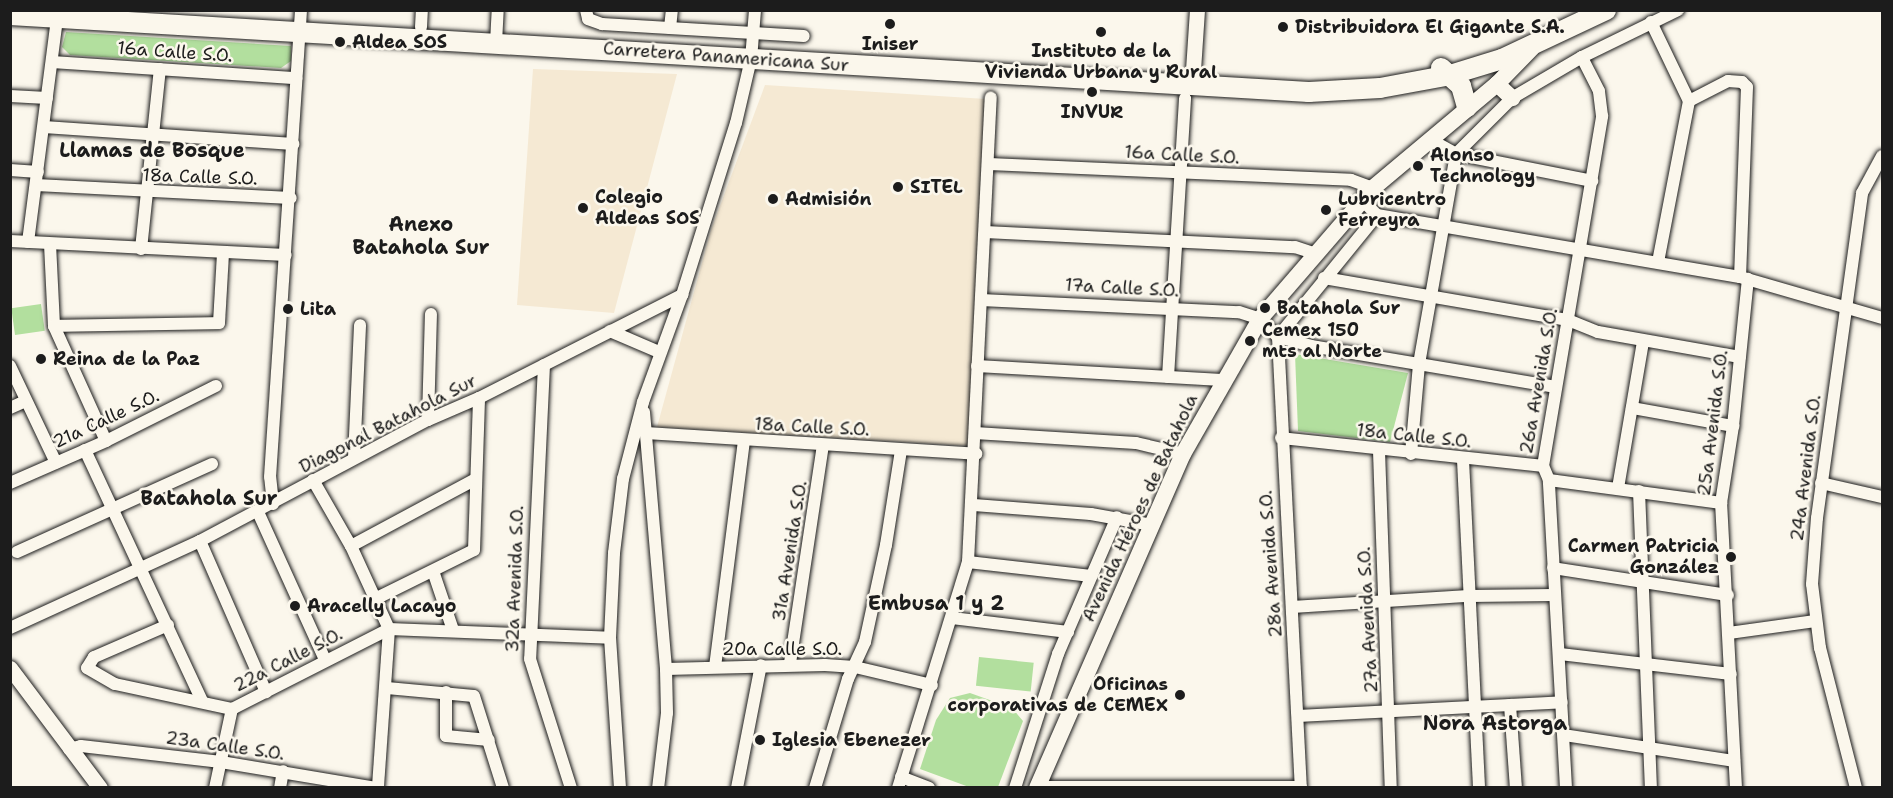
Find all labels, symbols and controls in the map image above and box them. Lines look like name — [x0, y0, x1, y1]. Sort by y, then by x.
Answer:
place label: Distribuidora El Gigante S.A. — [1295, 16, 1565, 38]
marker: Iniser — [883, 17, 897, 31]
marker: Distribuidora El Gigante S.A. — [1276, 20, 1290, 34]
marker: Instituto de la Vivienda Urbana y Rural — [1094, 25, 1108, 39]
place label: Aldea SOS — [352, 31, 447, 53]
place label: Iniser — [862, 33, 918, 55]
marker: Aldea SOS — [333, 35, 347, 49]
street label: 16a Calle S.O. — [117, 37, 233, 67]
street label: Carretera Panamericana Sur — [602, 38, 850, 76]
place label: Instituto de la Vivienda Urbana y Rural — [985, 41, 1217, 84]
marker: INVUR — [1085, 85, 1099, 99]
place label: INVUR — [1061, 101, 1123, 123]
district label: Llamas de Bosque — [59, 138, 245, 162]
street label: 16a Calle S.O. — [1124, 141, 1240, 169]
place label: Alonso Technology — [1430, 145, 1535, 188]
marker: Alonso Technology — [1411, 159, 1425, 173]
street label: 18a Calle S.O. — [142, 164, 258, 190]
place label: SITEL — [910, 176, 963, 198]
marker: SITEL — [891, 180, 905, 194]
place label: Colegio Aldeas SOS — [595, 187, 699, 230]
place label: Admisión — [785, 188, 871, 210]
place label: Lubricentro Ferreyra — [1338, 189, 1446, 232]
marker: Admisión — [766, 192, 780, 206]
marker: Colegio Aldeas SOS — [576, 201, 590, 215]
marker: Lubricentro Ferreyra — [1319, 203, 1333, 217]
district label: Anexo Batahola Sur — [352, 213, 490, 260]
street label: 17a Calle S.O. — [1064, 274, 1180, 302]
place label: Batahola Sur — [1277, 297, 1400, 319]
place label: Lita — [300, 298, 336, 320]
marker: Batahola Sur — [1258, 301, 1272, 315]
marker: Lita — [281, 302, 295, 316]
street label: 26a Avenida S.O. — [1516, 306, 1562, 456]
place label: Cemex 150 mts al Norte — [1262, 320, 1382, 362]
marker: Cemex 150 mts al Norte — [1243, 334, 1257, 348]
place label: Reina de la Paz — [53, 348, 200, 370]
street label: 25a Avenida S.O. — [1693, 349, 1733, 497]
marker: Reina de la Paz — [34, 352, 48, 366]
street label: Diagonal Batahola Sur — [296, 370, 480, 478]
street label: 21a Calle S.O. — [49, 385, 163, 453]
street label: Avenida Héroes de Batahola — [1078, 391, 1202, 625]
street label: 24a Avenida S.O. — [1786, 393, 1826, 543]
street label: 18a Calle S.O. — [754, 413, 870, 441]
street label: 18a Calle S.O. — [1355, 419, 1473, 453]
street label: 31a Avenida S.O. — [768, 479, 812, 623]
district label: Batahola Sur — [140, 486, 278, 510]
street label: 28a Avenida S.O. — [1255, 489, 1287, 639]
street label: 32a Avenida S.O. — [502, 505, 528, 653]
place label: Carmen Patricia González — [1568, 536, 1719, 578]
street label: 27a Avenida S.O. — [1353, 546, 1383, 694]
marker: Carmen Patricia González — [1724, 550, 1738, 564]
district label: Embusa 1 y 2 — [868, 591, 1004, 615]
place label: Aracelly Lacayo — [307, 595, 457, 617]
marker: Aracelly Lacayo — [288, 599, 302, 613]
street label: 22a Calle S.O. — [230, 623, 346, 697]
street label: 20a Calle S.O. — [722, 638, 842, 660]
place label: Oficinas corporativas de CEMEX — [948, 674, 1168, 716]
marker: Oficinas corporativas de CEMEX — [1173, 688, 1187, 702]
district label: Nora Astorga — [1423, 711, 1567, 735]
street label: 23a Calle S.O. — [164, 727, 286, 765]
place label: Iglesia Ebenezer — [772, 729, 931, 751]
marker: Iglesia Ebenezer — [753, 733, 767, 747]

